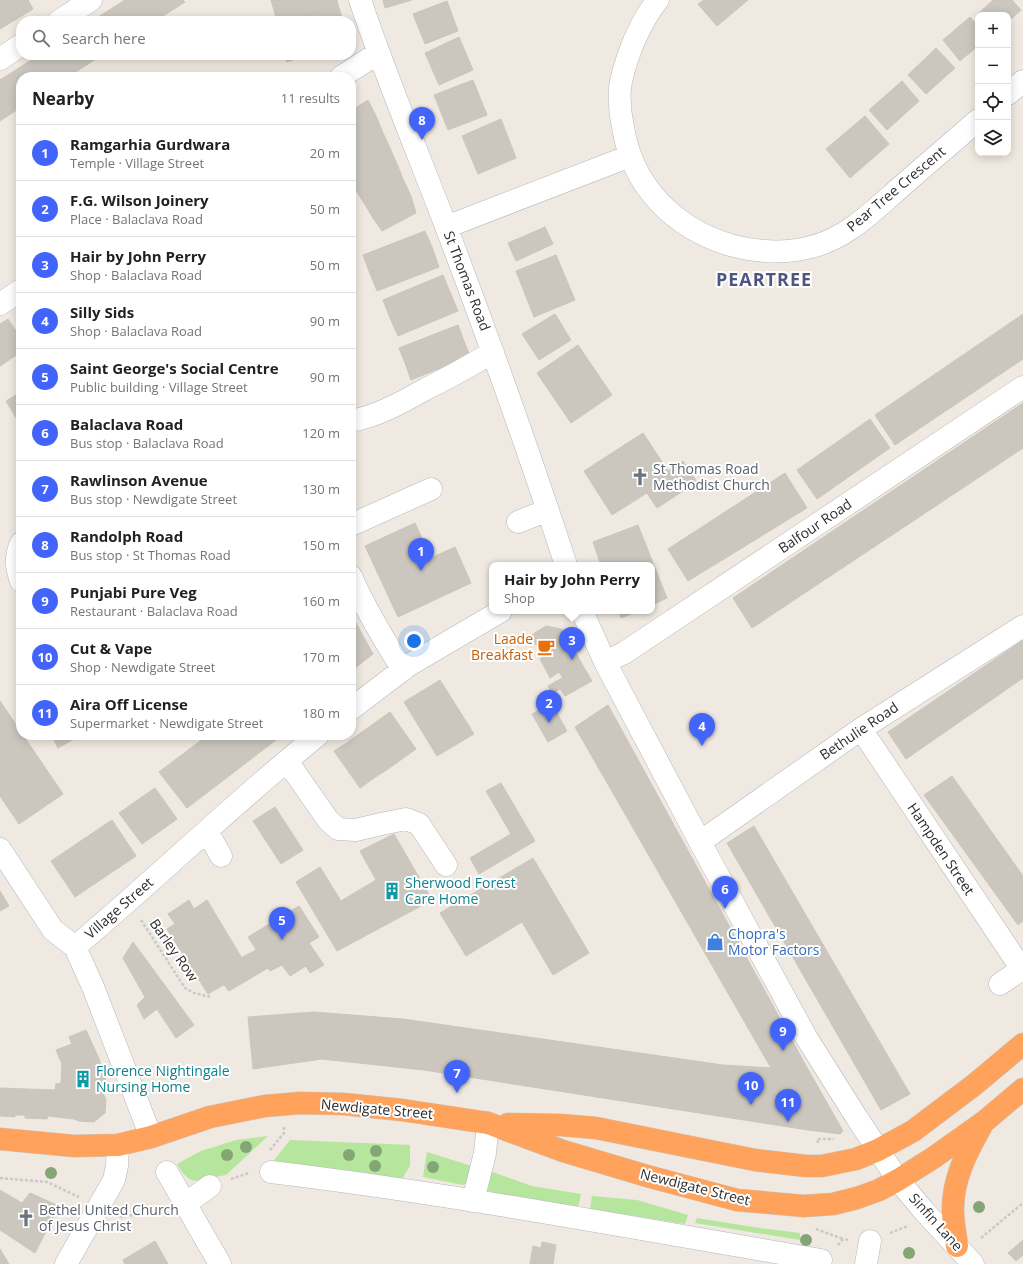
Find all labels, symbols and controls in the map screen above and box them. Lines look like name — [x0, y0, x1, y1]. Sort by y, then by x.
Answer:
map controls — [975, 12, 1011, 156]
button: + — [975, 12, 1011, 48]
search box — [16, 16, 356, 60]
icon: search — [30, 27, 52, 49]
text: Search here — [62, 28, 146, 48]
button: − — [975, 48, 1011, 84]
button: locate — [975, 84, 1011, 120]
text: Nearby — [32, 87, 94, 110]
text: 11 results — [281, 89, 340, 107]
pin: 8 — [409, 107, 435, 140]
button: layers — [975, 120, 1011, 156]
text: Ramgarhia Gurdwara — [70, 134, 230, 154]
street label: Pear Tree Crescent — [842, 142, 949, 236]
text: 1 — [41, 144, 49, 162]
text: 20 m — [310, 144, 340, 162]
text: Temple · Village Street — [70, 154, 204, 172]
text: F.G. Wilson Joinery — [70, 190, 209, 210]
text: 2 — [41, 200, 49, 218]
text: 50 m — [310, 200, 340, 218]
text: Place · Balaclava Road — [70, 210, 203, 228]
street label: St Thomas Road — [440, 228, 495, 333]
text: Hair by John Perry — [70, 246, 206, 266]
text: 3 — [41, 256, 49, 274]
text: 50 m — [310, 256, 340, 274]
text: Shop · Balaclava Road — [70, 266, 202, 284]
district label: PEARTREE — [716, 267, 812, 291]
text: Silly Sids — [70, 302, 134, 322]
text: 4 — [41, 312, 49, 330]
text: 90 m — [310, 312, 340, 330]
text: Shop · Balaclava Road — [70, 322, 202, 340]
text: Saint George's Social Centre — [70, 358, 279, 378]
text: 5 — [41, 368, 49, 386]
text: 90 m — [310, 368, 340, 386]
text: Public building · Village Street — [70, 378, 248, 396]
text: Balaclava Road — [70, 414, 183, 434]
text: 6 — [41, 424, 49, 442]
text: 120 m — [302, 424, 340, 442]
text: Bus stop · Balaclava Road — [70, 434, 224, 452]
place label: St Thomas Road Methodist Church — [653, 459, 770, 494]
church icon: St Thomas Road Methodist Church — [630, 467, 650, 487]
text: Rawlinson Avenue — [70, 470, 208, 490]
text: 7 — [41, 480, 49, 498]
text: 130 m — [302, 480, 340, 498]
text: Bus stop · Newdigate Street — [70, 490, 237, 508]
street label: Balfour Road — [774, 494, 855, 557]
text: Randolph Road — [70, 526, 183, 546]
text: 8 — [41, 536, 49, 554]
text: 150 m — [302, 536, 340, 554]
pin: 1 — [408, 538, 434, 571]
text: Bus stop · St Thomas Road — [70, 546, 231, 564]
popup — [489, 562, 655, 614]
text: Hair by John Perry — [504, 569, 640, 589]
text: Punjabi Pure Veg — [70, 582, 197, 602]
text: Shop — [504, 589, 535, 607]
text: 9 — [41, 592, 49, 610]
text: 160 m — [302, 592, 340, 610]
text: Restaurant · Balaclava Road — [70, 602, 238, 620]
pin: 3 — [559, 627, 585, 660]
place label: Laade Breakfast — [471, 629, 533, 664]
your location — [404, 631, 424, 651]
cafe icon: Laade Breakfast — [536, 637, 556, 657]
text: Cut & Vape — [70, 638, 152, 658]
text: 10 — [38, 648, 52, 666]
text: 170 m — [302, 648, 340, 666]
text: Shop · Newdigate Street — [70, 658, 215, 676]
pin: 2 — [536, 690, 562, 723]
text: Aira Off License — [70, 694, 188, 714]
street label: Bethulie Road — [816, 697, 902, 764]
text: 11 — [38, 704, 52, 722]
text: 180 m — [302, 704, 340, 722]
pin: 4 — [689, 713, 715, 746]
text: Supermarket · Newdigate Street — [70, 714, 263, 732]
street label: Hampden Street — [904, 799, 979, 899]
street label: Village Street — [80, 873, 157, 943]
place label: Sherwood Forest Care Home — [405, 873, 516, 908]
pin: 6 — [712, 876, 738, 909]
building icon: Sherwood Forest Care Home — [382, 881, 402, 901]
pin: 5 — [269, 907, 295, 940]
street label: Barley Row — [146, 915, 203, 985]
place label: Chopra's Motor Factors — [728, 924, 820, 959]
shop icon: Chopra's Motor Factors — [705, 932, 725, 952]
pin: 9 — [770, 1018, 796, 1051]
pin: 7 — [444, 1060, 470, 1093]
place label: Florence Nightingale Nursing Home — [96, 1061, 230, 1096]
building icon: Florence Nightingale Nursing Home — [73, 1069, 93, 1089]
pin: 10 — [738, 1072, 764, 1105]
pin: 11 — [775, 1089, 801, 1122]
street label: Newdigate Street — [320, 1094, 434, 1123]
street label: Newdigate Street — [638, 1164, 752, 1209]
street label: Sinfin Lane — [905, 1189, 968, 1255]
place label: Bethel United Church of Jesus Christ — [39, 1200, 179, 1235]
church icon: Bethel United Church of Jesus Christ — [16, 1208, 36, 1228]

